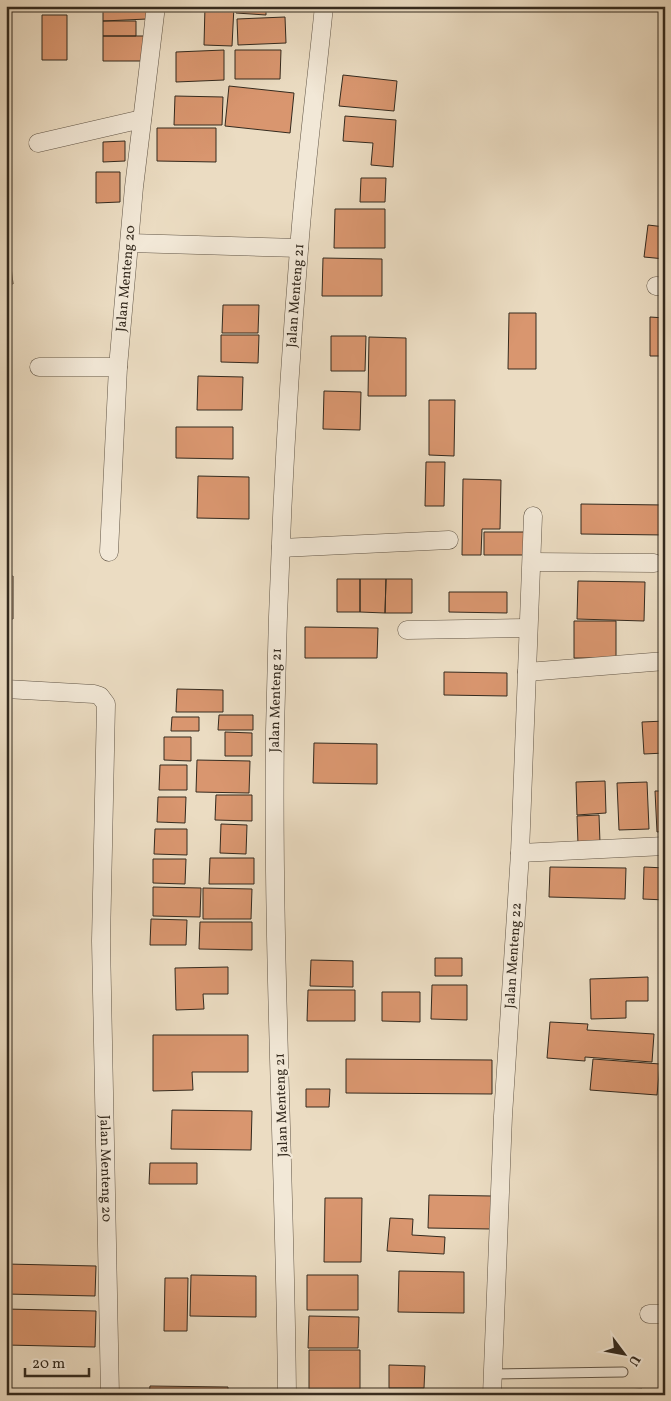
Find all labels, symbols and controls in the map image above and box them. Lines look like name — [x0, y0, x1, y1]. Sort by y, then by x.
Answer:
street label: Jalan Menteng 20 — [112, 224, 140, 333]
street label: Jalan Menteng 21 — [282, 243, 309, 348]
street label: Jalan Menteng 21 — [265, 648, 286, 752]
street label: Jalan Menteng 22 — [500, 902, 526, 1009]
street label: Jalan Menteng 21 — [271, 1053, 293, 1157]
street label: Jalan Menteng 20 — [95, 1115, 116, 1222]
north arrow — [598, 1328, 648, 1378]
scale bar — [25, 1346, 89, 1378]
text: U — [623, 1351, 644, 1370]
text: 20 m — [32, 1354, 65, 1375]

